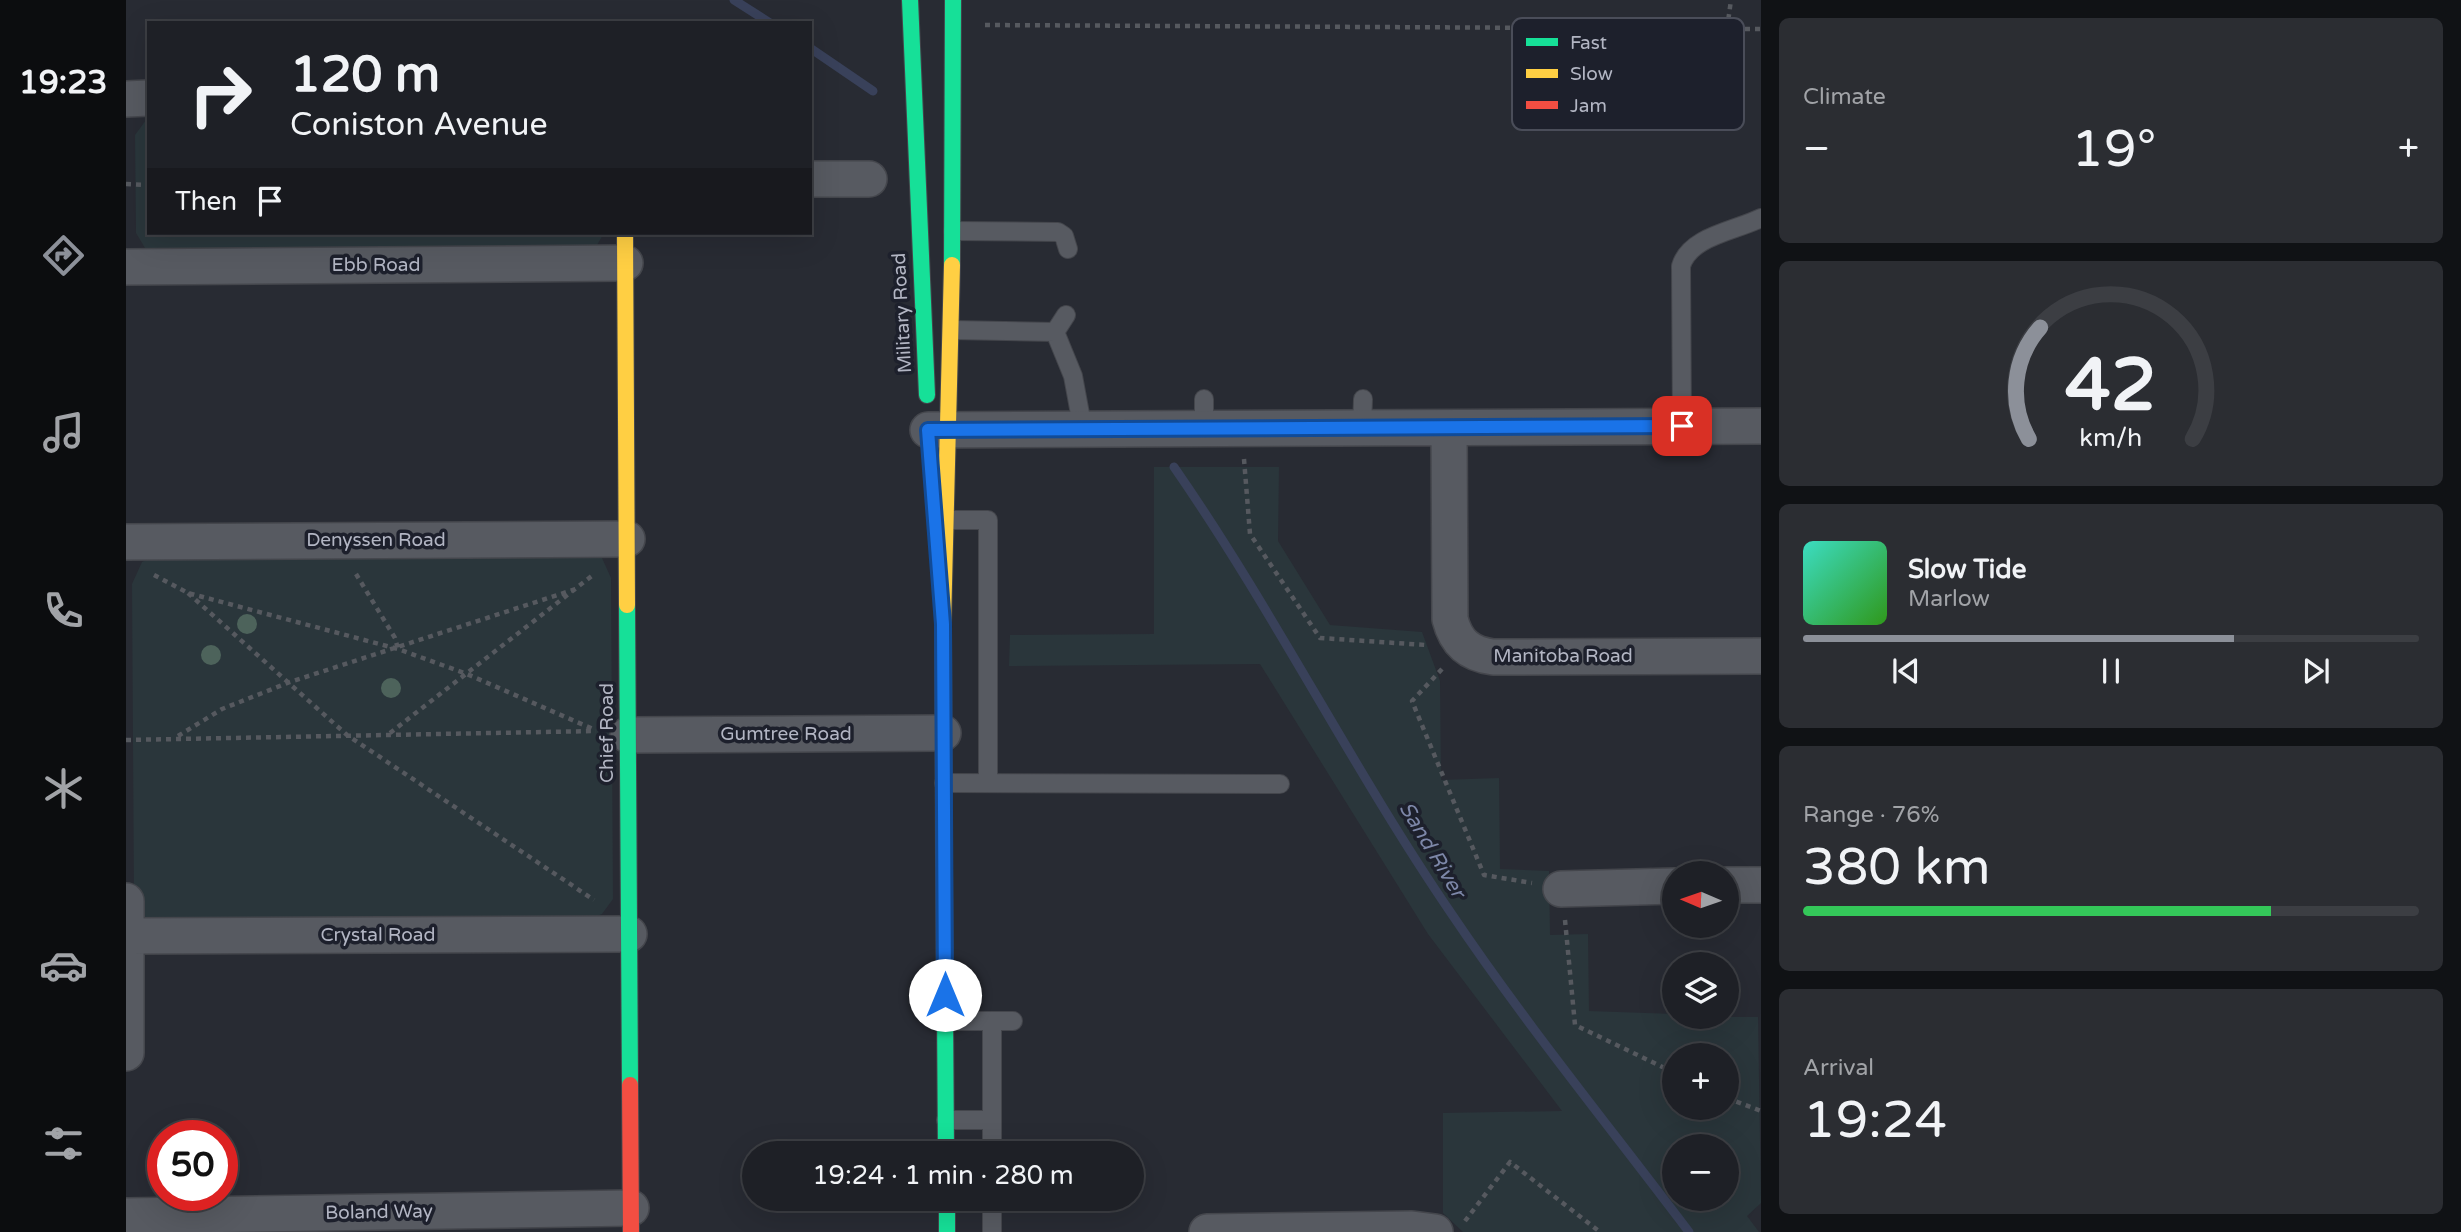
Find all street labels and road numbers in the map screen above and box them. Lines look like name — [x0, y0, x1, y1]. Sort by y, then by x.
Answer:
street label: Military Road — [888, 252, 916, 374]
street label: Ebb Road — [332, 254, 420, 276]
street label: Denyssen Road — [306, 529, 446, 551]
street label: Manitoba Road — [1493, 645, 1633, 667]
street label: Chief Road — [596, 683, 618, 783]
street label: Gumtree Road — [720, 723, 852, 745]
street label: Crystal Road — [321, 924, 435, 946]
street label: Boland Way — [325, 1200, 433, 1224]

